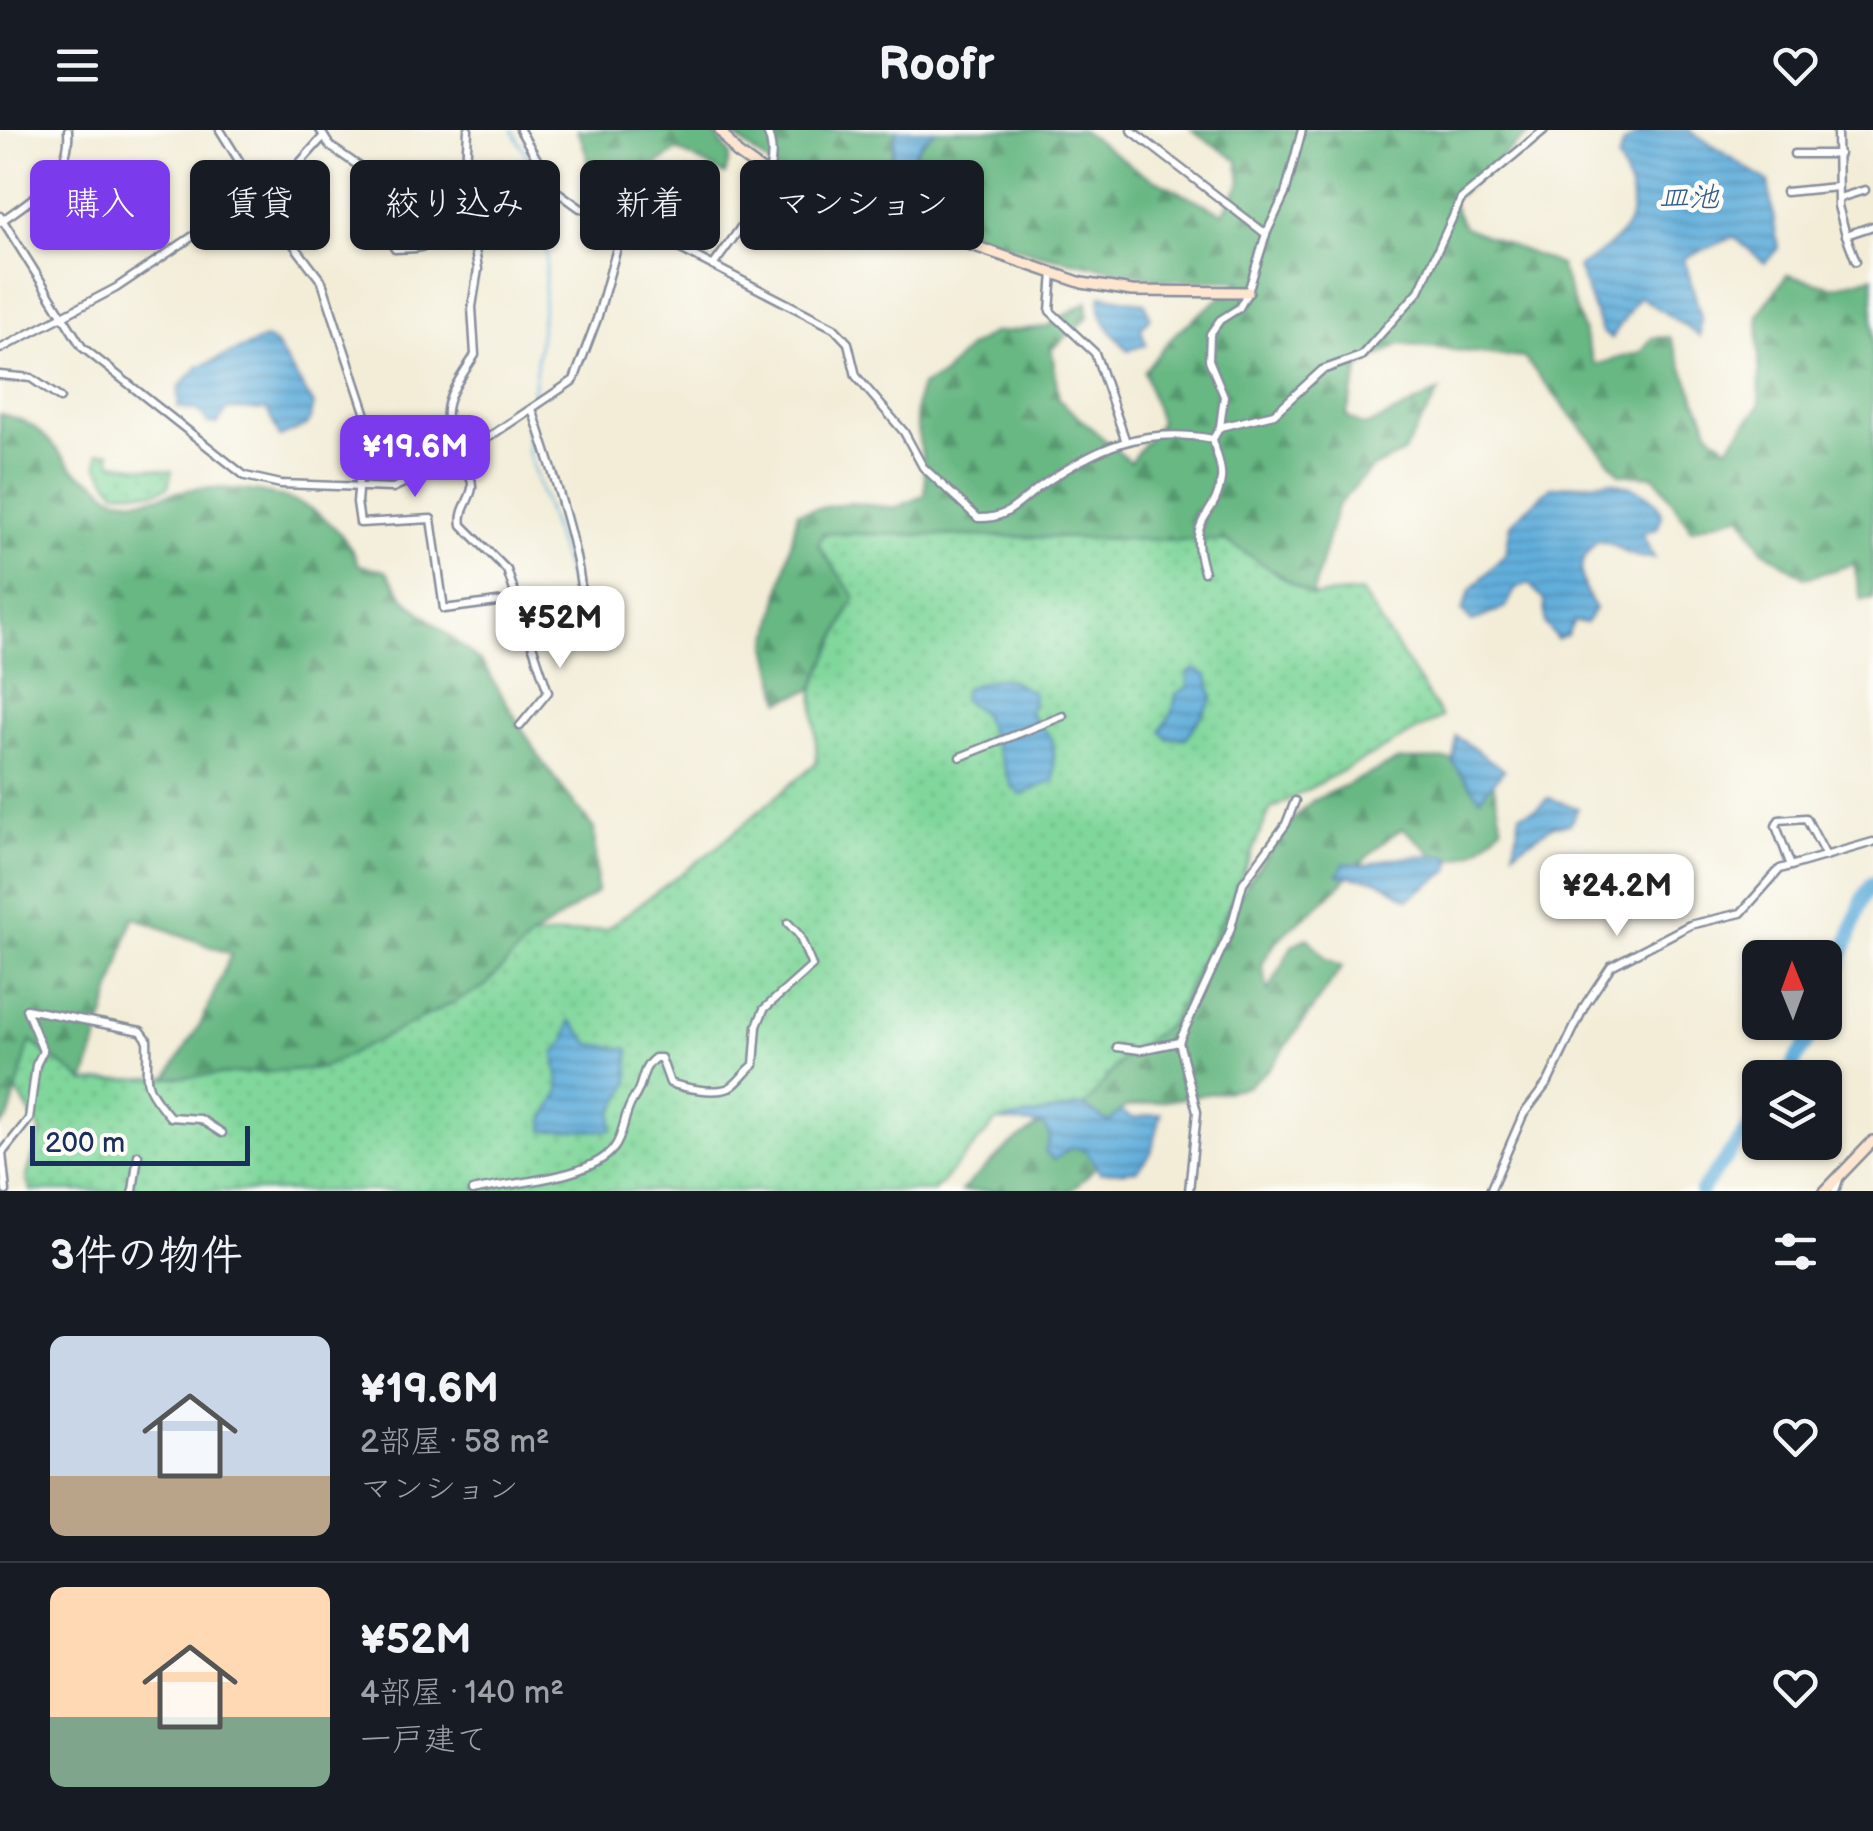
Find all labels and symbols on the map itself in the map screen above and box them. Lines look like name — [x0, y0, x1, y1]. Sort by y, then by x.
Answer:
water label: 皿池 — [1659, 180, 1720, 216]
pin: ¥19.6M — [334, 415, 496, 500]
pin: ¥52M — [501, 586, 619, 671]
pin: ¥24.2M — [1536, 854, 1698, 939]
north arrow — [1742, 940, 1842, 1040]
scale bar — [30, 1121, 250, 1166]

